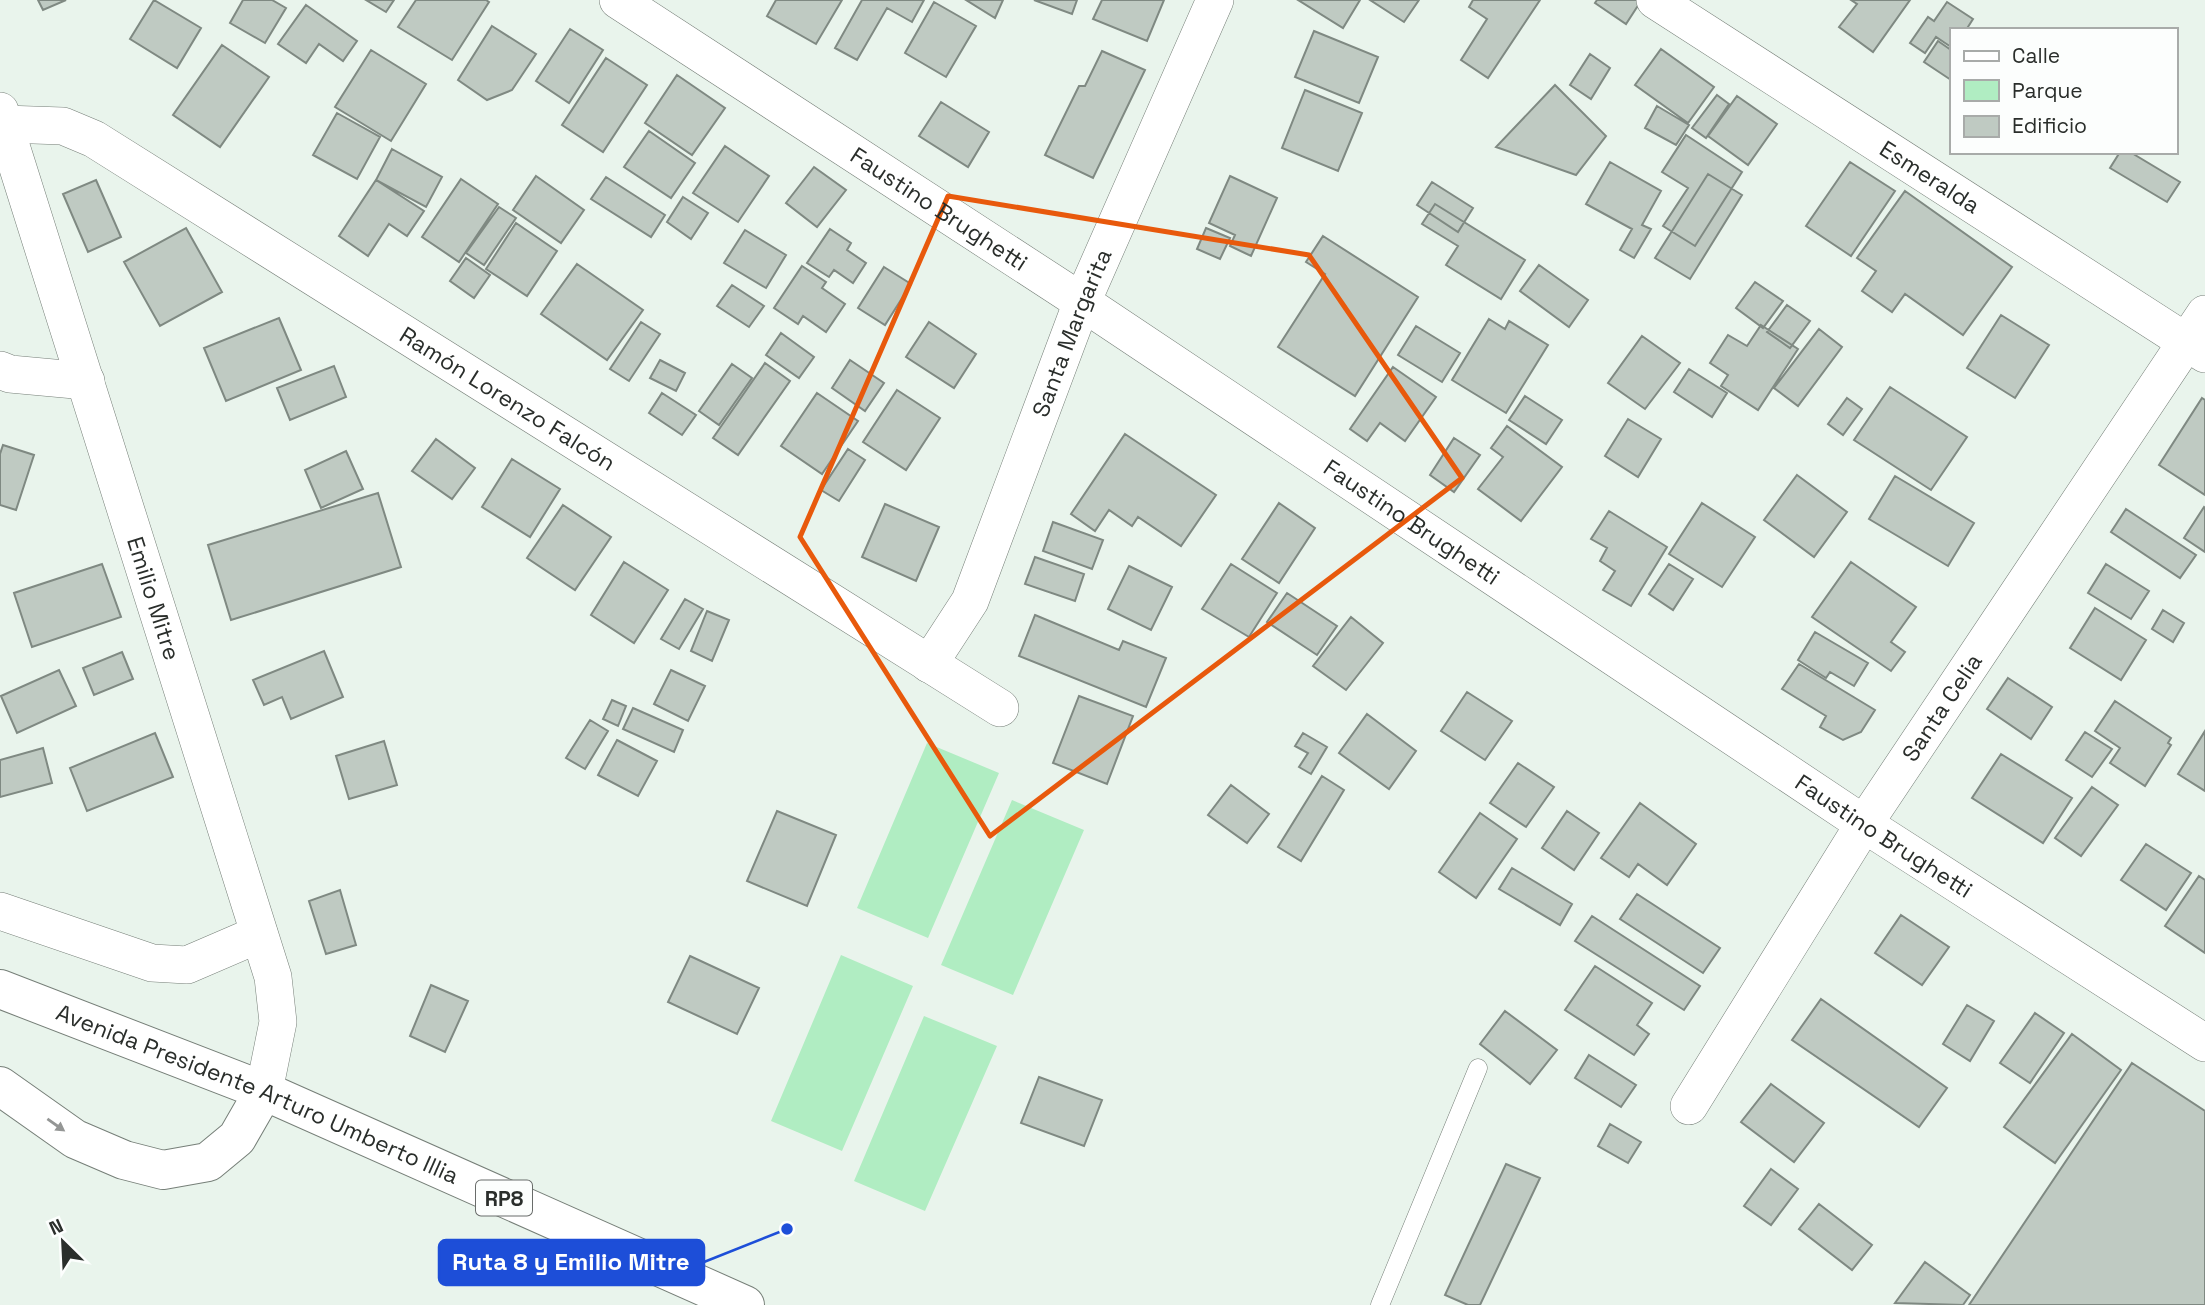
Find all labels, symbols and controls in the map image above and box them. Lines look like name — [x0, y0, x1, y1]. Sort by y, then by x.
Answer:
legend — [1950, 28, 2177, 154]
text: Calle — [2012, 42, 2060, 69]
text: Parque — [2012, 77, 2083, 104]
text: Edificio — [2012, 112, 2087, 139]
street label: Esmeralda — [1874, 134, 1986, 220]
street label: Faustino Brughetti — [845, 140, 1033, 278]
street label: Santa Margarita — [1025, 244, 1119, 421]
street label: Ramón Lorenzo Falcón — [394, 320, 621, 478]
street label: Faustino Brughetti — [1318, 452, 1506, 592]
street label: Emilio Mitre — [120, 533, 187, 664]
street label: Santa Celia — [1895, 648, 1989, 767]
street label: Faustino Brughetti — [1789, 767, 1978, 905]
street label: Avenida Presidente Arturo Umberto Illia — [52, 997, 463, 1191]
one-way arrow — [47, 1118, 65, 1132]
road number: RP8 — [476, 1180, 532, 1216]
north arrow — [28, 1207, 98, 1277]
text: N — [45, 1213, 67, 1241]
callout: Ruta 8 y Emilio Mitre — [439, 1240, 704, 1285]
text: Ruta 8 y Emilio Mitre — [452, 1246, 690, 1277]

